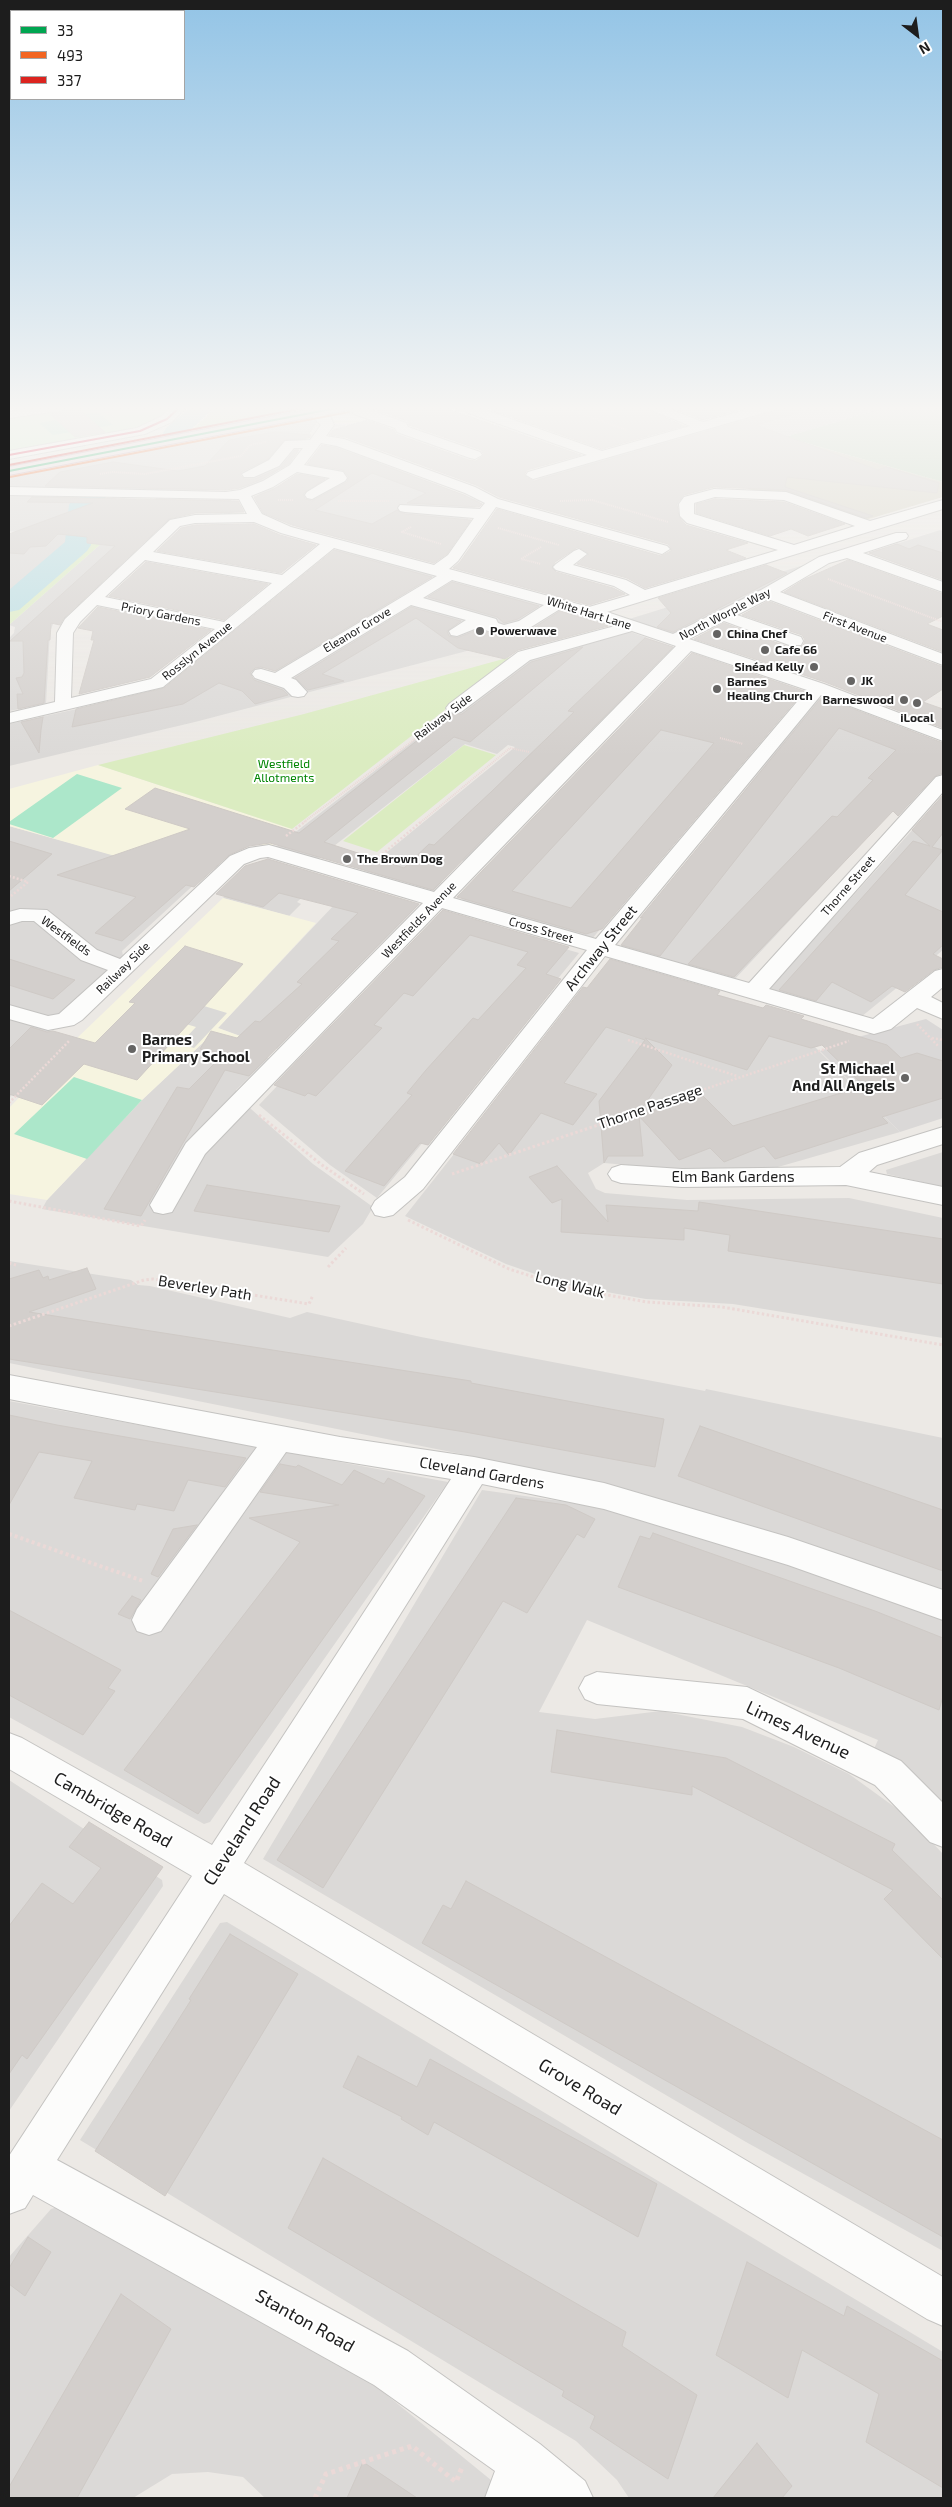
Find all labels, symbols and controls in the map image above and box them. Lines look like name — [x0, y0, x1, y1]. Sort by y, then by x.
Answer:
legend — [10, 10, 185, 100]
north arrow — [892, 10, 942, 60]
text: 33 — [57, 21, 74, 39]
text: N — [916, 39, 933, 58]
text: 493 — [57, 46, 83, 64]
text: 337 — [57, 71, 81, 89]
street label: North Worple Way — [677, 585, 773, 643]
street label: White Hart Lane — [545, 593, 633, 633]
street label: Priory Gardens — [120, 599, 202, 629]
street label: Eleanor Grove — [321, 604, 393, 656]
street label: First Avenue — [821, 608, 889, 646]
street label: Rosslyn Avenue — [159, 618, 235, 684]
place label: Powerwave — [490, 624, 557, 638]
marker: Powerwave — [474, 625, 486, 637]
place label: China Chef — [727, 627, 787, 641]
marker: China Chef — [711, 628, 723, 640]
place label: Cafe 66 — [775, 643, 817, 657]
marker: Cafe 66 — [759, 644, 771, 656]
place label: Sinéad Kelly — [735, 660, 804, 674]
marker: Sinéad Kelly — [808, 661, 820, 673]
place label: JK — [861, 674, 873, 688]
place label: Barnes Healing Church — [727, 675, 813, 703]
marker: JK — [845, 675, 857, 687]
marker: Barnes Healing Church — [711, 683, 723, 695]
street label: Railway Side — [411, 691, 475, 743]
place label: Barneswood — [823, 693, 894, 707]
marker: Barneswood — [898, 694, 910, 706]
marker: iLocal — [911, 697, 923, 709]
place label: iLocal — [900, 711, 934, 725]
park label: Westfield Allotments — [254, 757, 314, 785]
place label: The Brown Dog — [357, 852, 443, 866]
marker: The Brown Dog — [341, 853, 353, 865]
street label: Thorne Street — [818, 853, 878, 919]
street label: Westfields Avenue — [379, 879, 459, 961]
street label: Archway Street — [561, 902, 641, 994]
street label: Westfields — [38, 913, 94, 959]
street label: Cross Street — [507, 914, 575, 946]
street label: Railway Side — [93, 939, 153, 997]
place label: Barnes Primary School — [142, 1031, 250, 1066]
marker: Barnes Primary School — [126, 1043, 138, 1055]
place label: St Michael And All Angels — [792, 1060, 895, 1095]
marker: St Michael And All Angels — [899, 1072, 911, 1084]
street label: Thorne Passage — [596, 1081, 704, 1133]
street label: Elm Bank Gardens — [671, 1168, 795, 1186]
street label: Long Walk — [533, 1268, 607, 1302]
street label: Beverley Path — [157, 1272, 253, 1304]
street label: Cleveland Gardens — [418, 1453, 546, 1493]
street label: Limes Avenue — [742, 1696, 854, 1764]
street label: Cambridge Road — [50, 1767, 176, 1853]
street label: Cleveland Road — [199, 1772, 285, 1890]
street label: Grove Road — [535, 2054, 625, 2120]
street label: Stanton Road — [252, 2285, 358, 2357]

